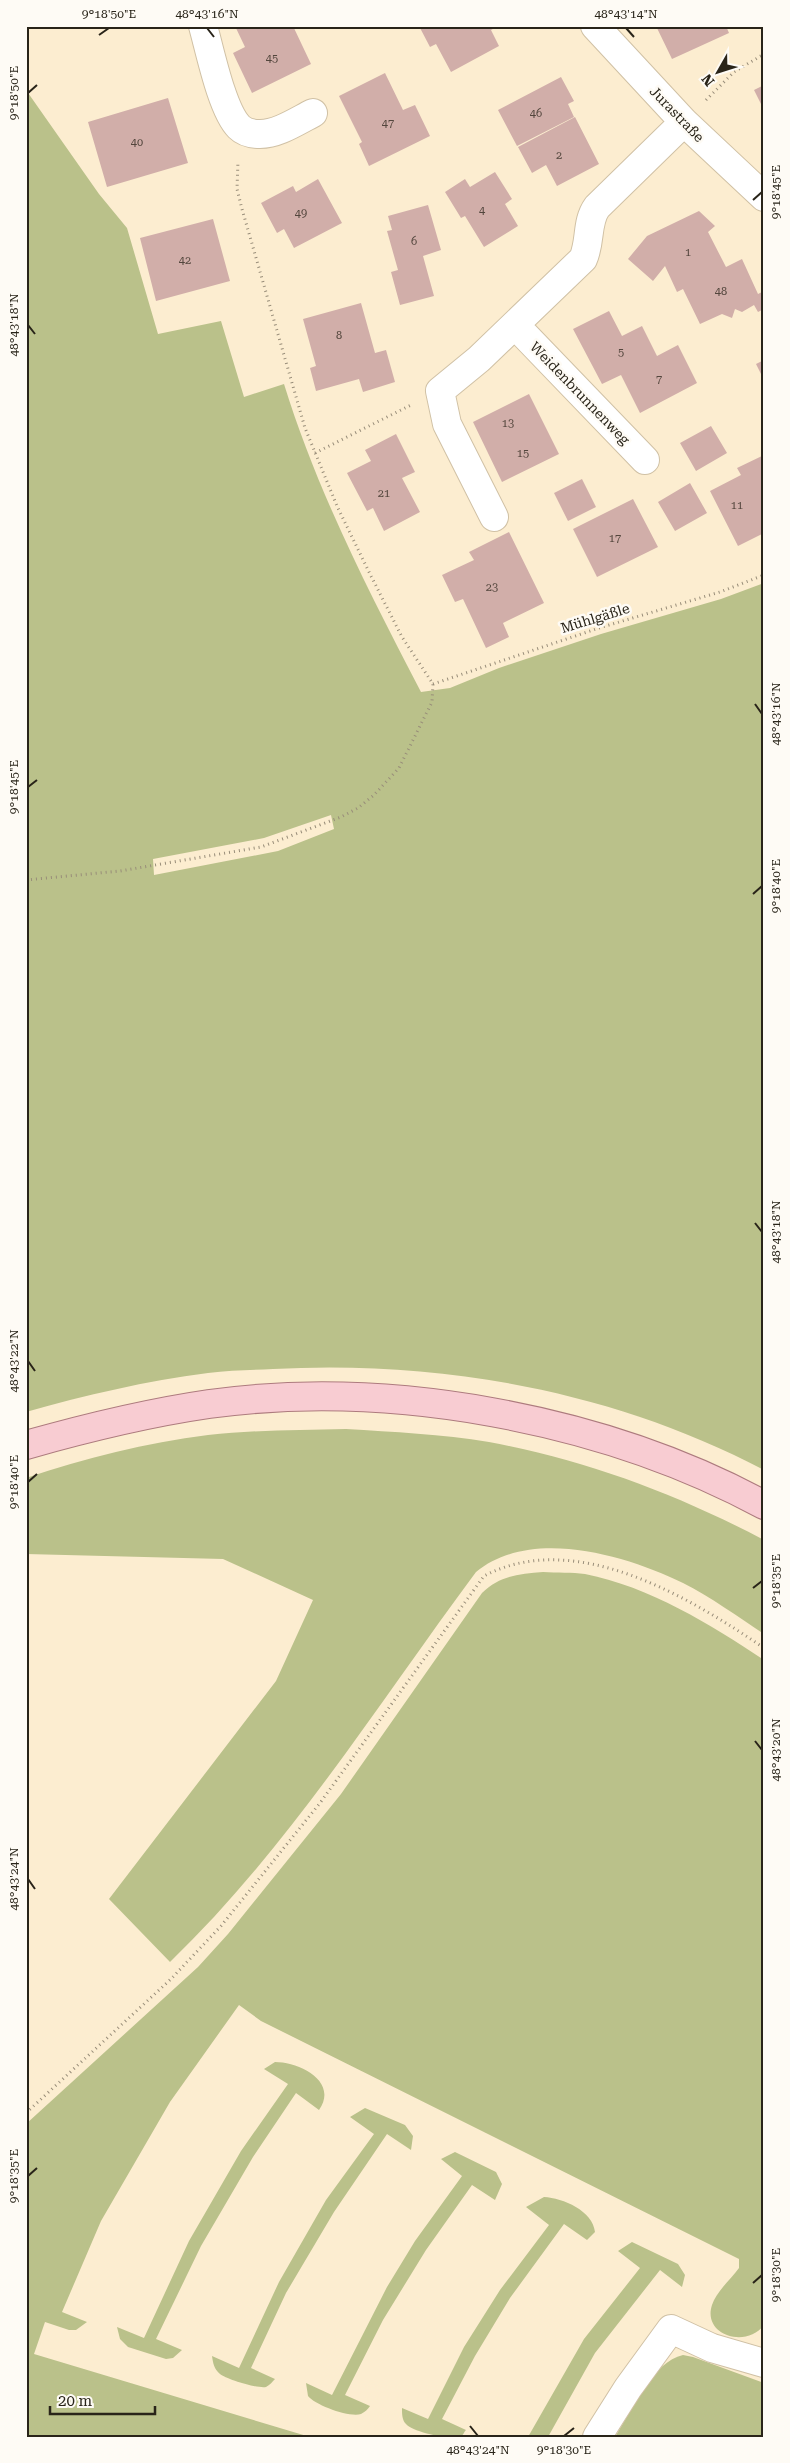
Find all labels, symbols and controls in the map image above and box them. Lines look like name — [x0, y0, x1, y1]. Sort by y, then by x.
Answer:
text: 9°18'50"E — [82, 7, 136, 21]
text: 48°43'16"N — [175, 7, 239, 21]
text: 48°43'14"N — [594, 7, 658, 21]
north arrow — [692, 48, 742, 98]
house number: 45 — [266, 52, 278, 65]
text: 9°18'50"E — [7, 66, 21, 120]
text: N — [698, 71, 718, 89]
street label: Jurastraße — [647, 83, 708, 145]
house number: 46 — [530, 107, 542, 120]
house number: 47 — [382, 117, 394, 130]
house number: 40 — [131, 136, 143, 149]
house number: 2 — [556, 149, 562, 162]
text: 9°18'45"E — [769, 165, 783, 219]
house number: 4 — [479, 204, 486, 217]
house number: 49 — [295, 207, 307, 220]
house number: 6 — [411, 235, 417, 248]
house number: 1 — [685, 246, 691, 259]
house number: 42 — [179, 254, 191, 267]
house number: 48 — [715, 285, 727, 298]
text: 48°43'18"N — [7, 293, 21, 357]
house number: 8 — [336, 329, 342, 342]
street label: Weidenbrunnenweg — [527, 338, 633, 448]
house number: 5 — [618, 346, 624, 359]
house number: 7 — [656, 373, 662, 386]
house number: 13 — [502, 417, 514, 430]
house number: 15 — [517, 447, 529, 460]
house number: 21 — [378, 487, 390, 500]
house number: 11 — [731, 499, 743, 512]
house number: 17 — [609, 532, 621, 545]
house number: 23 — [486, 581, 498, 594]
street label: Mühlgäßle — [559, 600, 632, 636]
text: 48°43'16"N — [769, 682, 783, 746]
text: 9°18'45"E — [7, 760, 21, 814]
text: 9°18'40"E — [769, 859, 783, 913]
text: 48°43'18"N — [769, 1200, 783, 1264]
text: 48°43'22"N — [7, 1329, 21, 1393]
text: 9°18'40"E — [7, 1455, 21, 1509]
text: 9°18'35"E — [769, 1554, 783, 1608]
text: 48°43'20"N — [769, 1718, 783, 1782]
text: 48°43'24"N — [7, 1847, 21, 1911]
text: 9°18'35"E — [7, 2149, 21, 2203]
text: 9°18'30"E — [769, 2248, 783, 2302]
scale bar — [50, 2383, 155, 2415]
text: 20 m — [58, 2392, 93, 2410]
text: 48°43'24"N — [446, 2443, 510, 2457]
text: 9°18'30"E — [537, 2443, 591, 2457]

